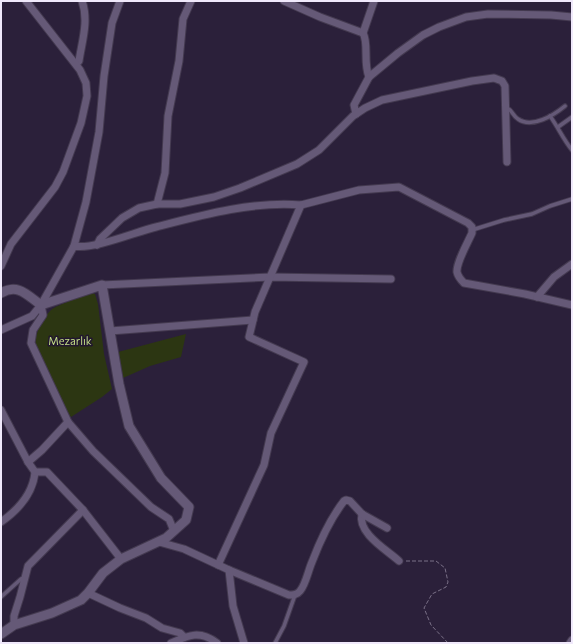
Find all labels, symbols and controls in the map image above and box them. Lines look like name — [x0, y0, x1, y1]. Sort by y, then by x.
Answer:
park label: Mezarlık — [48, 334, 92, 347]

